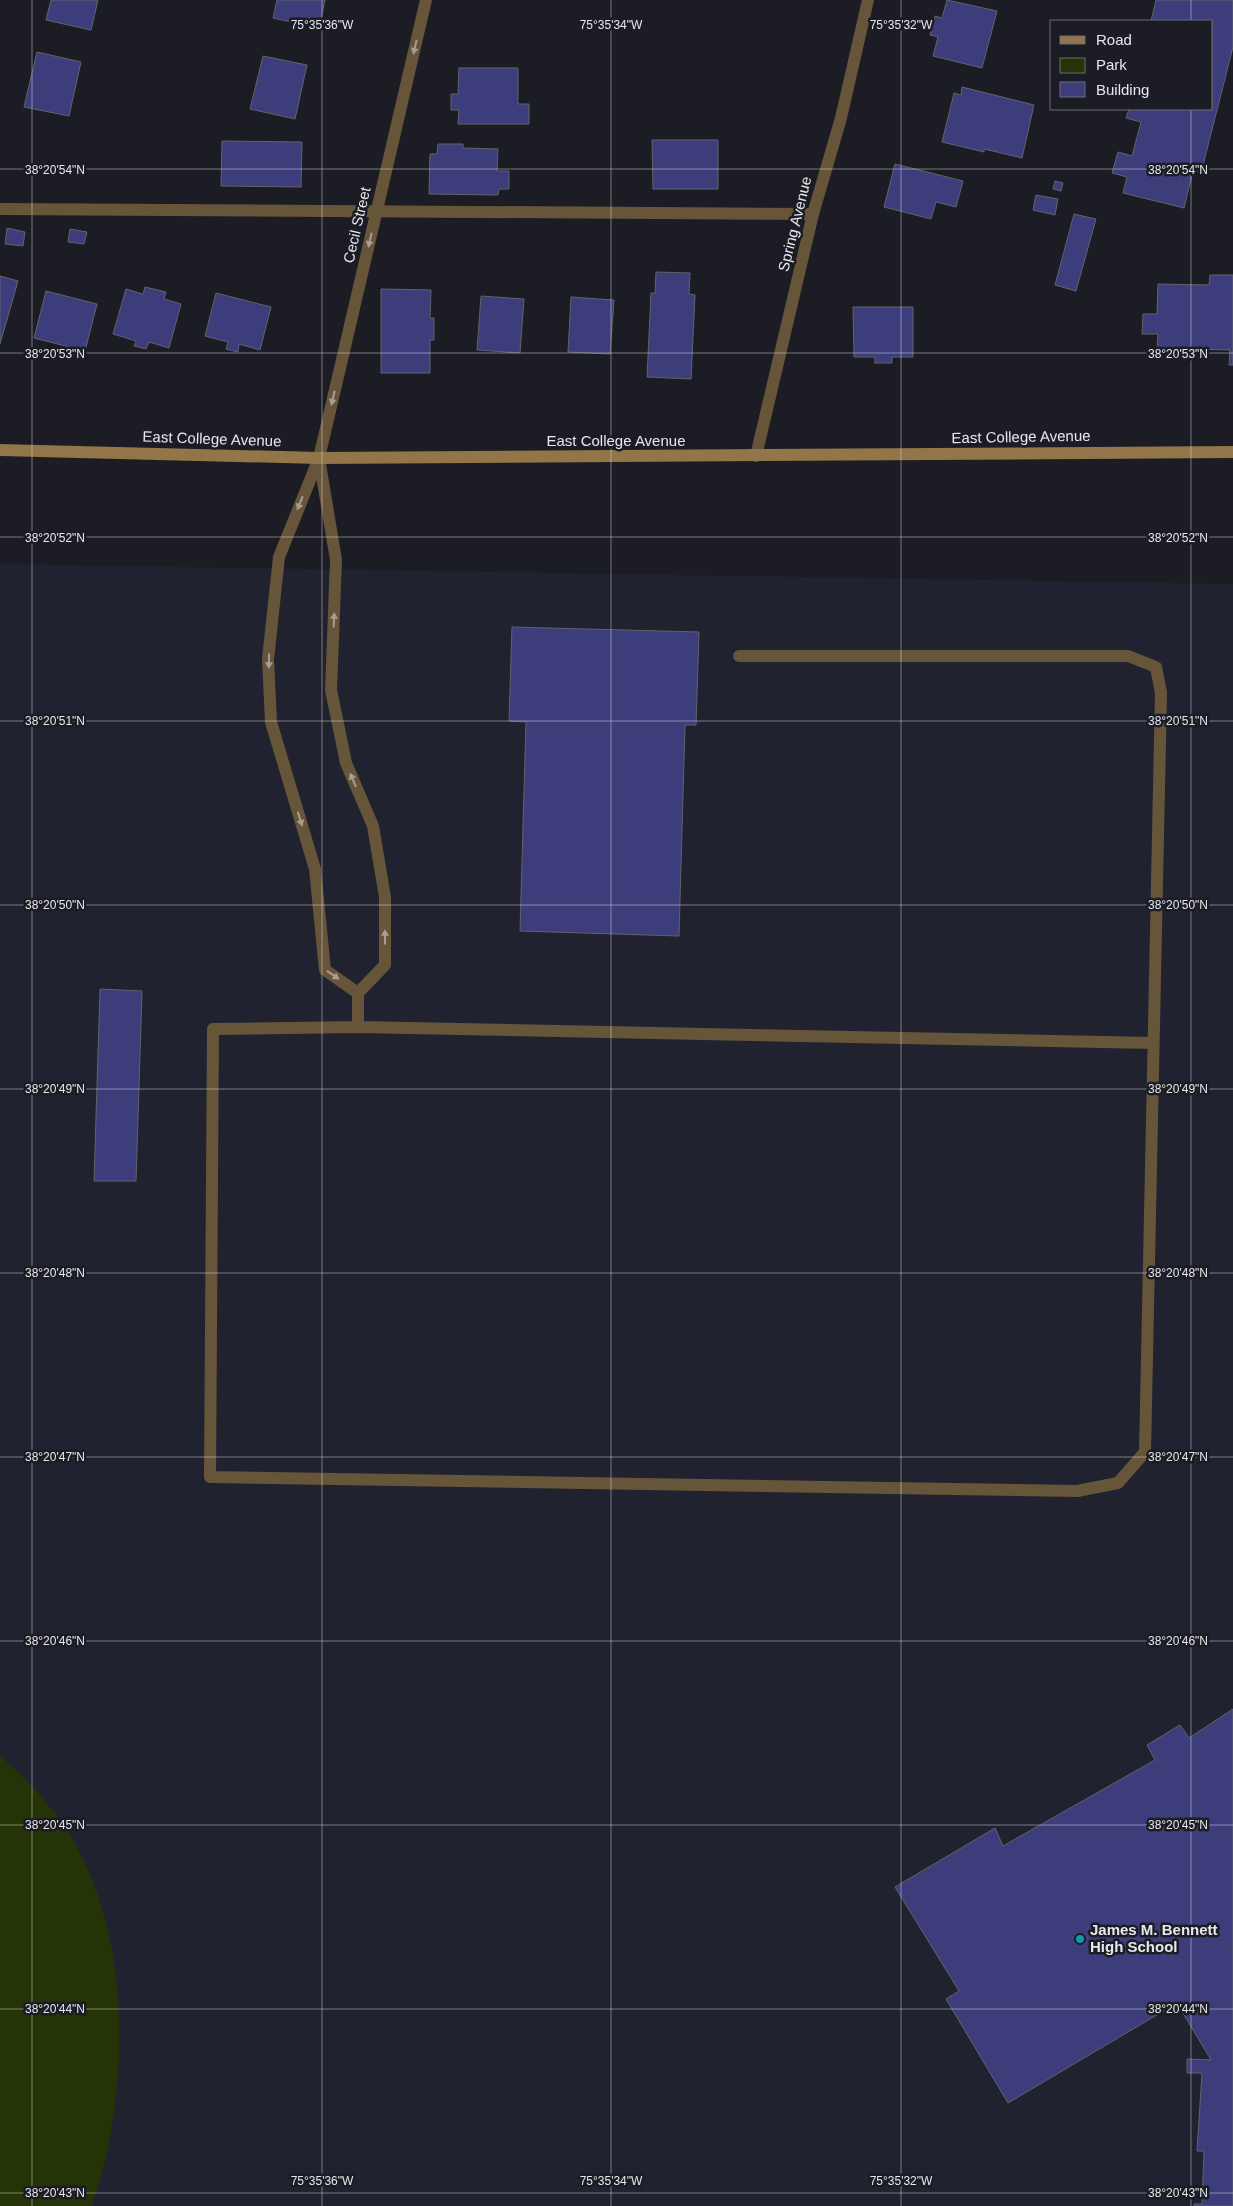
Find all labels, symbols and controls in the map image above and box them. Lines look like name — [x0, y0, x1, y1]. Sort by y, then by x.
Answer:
text: 75°35'36"W — [291, 18, 354, 32]
text: 75°35'34"W — [580, 18, 643, 32]
text: 75°35'32"W — [870, 18, 933, 32]
legend — [1050, 20, 1213, 110]
text: Road — [1096, 31, 1132, 48]
one-way arrow — [411, 40, 419, 55]
text: Park — [1096, 56, 1127, 73]
text: Building — [1096, 81, 1149, 98]
text: 38°20'54"N — [25, 163, 85, 177]
text: 38°20'54"N — [1148, 163, 1208, 177]
street label: Spring Avenue — [774, 175, 815, 273]
street label: Cecil Street — [340, 184, 374, 265]
one-way arrow — [366, 232, 374, 247]
text: 38°20'53"N — [25, 347, 85, 361]
text: 38°20'53"N — [1148, 347, 1208, 361]
one-way arrow — [329, 390, 337, 405]
street label: East College Avenue — [951, 427, 1091, 446]
street label: East College Avenue — [142, 428, 282, 449]
street label: East College Avenue — [547, 432, 686, 449]
one-way arrow — [296, 496, 304, 511]
text: 38°20'52"N — [25, 531, 85, 545]
text: 38°20'52"N — [1148, 531, 1208, 545]
one-way arrow — [330, 612, 338, 628]
one-way arrow — [264, 653, 272, 669]
text: 38°20'51"N — [25, 714, 85, 728]
text: 38°20'51"N — [1148, 714, 1208, 728]
one-way arrow — [349, 773, 357, 787]
one-way arrow — [297, 812, 304, 827]
text: 38°20'50"N — [25, 898, 85, 912]
text: 38°20'50"N — [1148, 898, 1208, 912]
one-way arrow — [381, 929, 389, 945]
one-way arrow — [326, 970, 339, 980]
text: 38°20'49"N — [25, 1082, 85, 1096]
text: 38°20'49"N — [1148, 1082, 1208, 1096]
text: 38°20'48"N — [25, 1266, 85, 1280]
text: 38°20'48"N — [1148, 1266, 1208, 1280]
text: 38°20'47"N — [25, 1450, 85, 1464]
text: 38°20'47"N — [1148, 1450, 1208, 1464]
text: 38°20'46"N — [25, 1634, 85, 1648]
text: 38°20'46"N — [1148, 1634, 1208, 1648]
text: 38°20'45"N — [25, 1818, 85, 1832]
text: 38°20'45"N — [1148, 1818, 1208, 1832]
place label: James M. Bennett High School — [1090, 1921, 1218, 1955]
marker: James M. Bennett High School — [1074, 1933, 1086, 1945]
text: 38°20'44"N — [25, 2002, 85, 2016]
text: 38°20'44"N — [1148, 2002, 1208, 2016]
text: 75°35'36"W — [291, 2174, 354, 2188]
text: 75°35'34"W — [580, 2174, 643, 2188]
text: 75°35'32"W — [870, 2174, 933, 2188]
text: 38°20'43"N — [25, 2186, 85, 2200]
text: 38°20'43"N — [1148, 2186, 1208, 2200]

